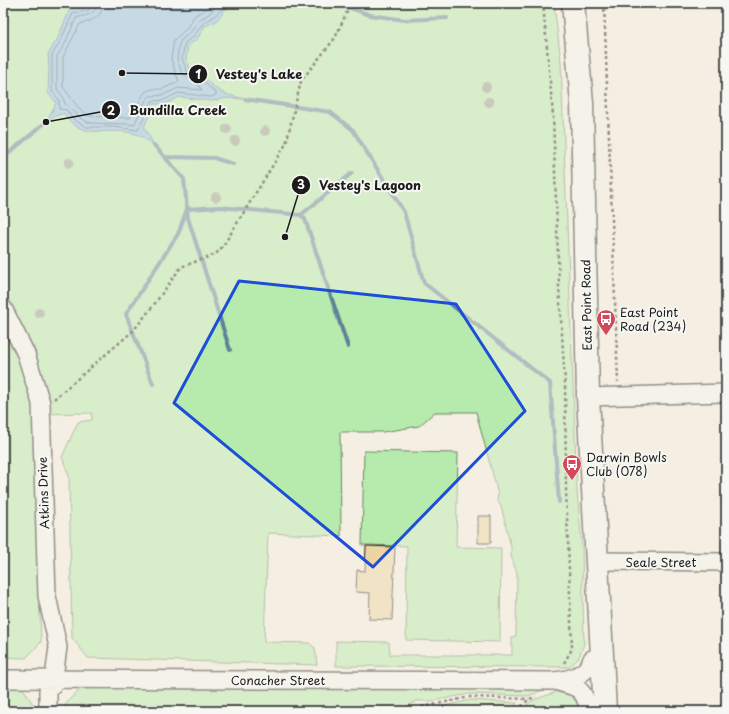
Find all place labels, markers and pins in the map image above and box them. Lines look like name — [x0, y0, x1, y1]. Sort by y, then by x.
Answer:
callout: Vestey's Lake — [188, 62, 311, 87]
callout: Bundilla Creek — [101, 98, 235, 123]
callout: Vestey's Lagoon — [291, 173, 429, 198]
place label: East Point Road (234) — [620, 303, 686, 335]
bus stop icon: East Point Road (234) — [595, 308, 617, 336]
place label: Darwin Bowls Club (078) — [586, 448, 667, 480]
bus stop icon: Darwin Bowls Club (078) — [561, 453, 583, 481]

